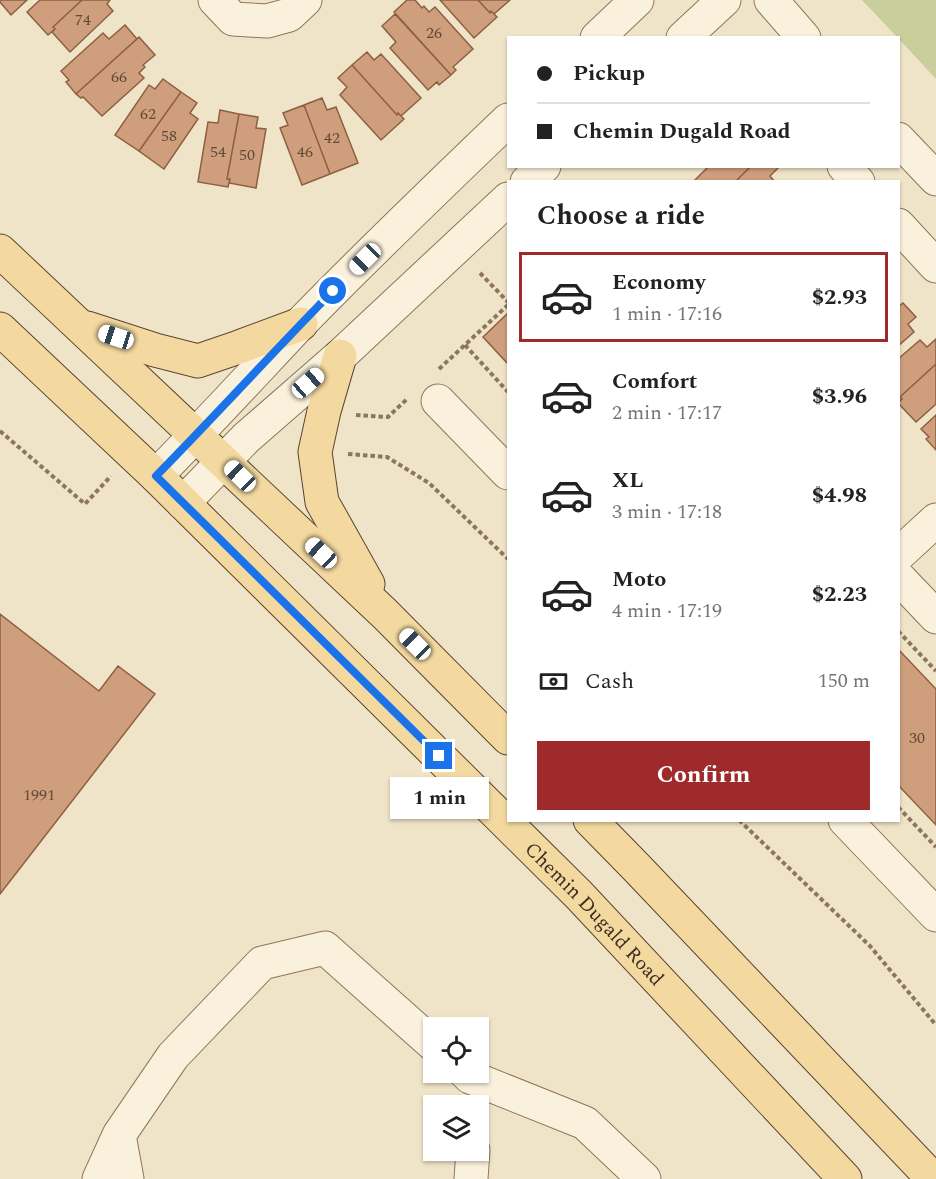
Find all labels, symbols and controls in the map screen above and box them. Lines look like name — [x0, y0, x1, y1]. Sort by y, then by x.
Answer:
house number: 74 — [75, 8, 91, 32]
house number: 26 — [426, 21, 442, 45]
text: Pickup — [573, 57, 645, 90]
house number: 66 — [111, 65, 127, 89]
house number: 62 — [140, 102, 156, 126]
text: Chemin Dugald Road — [573, 115, 791, 148]
house number: 58 — [161, 124, 177, 148]
house number: 42 — [324, 126, 340, 150]
house number: 54 — [210, 140, 226, 164]
house number: 46 — [297, 140, 313, 164]
house number: 50 — [239, 143, 255, 167]
text: Choose a ride — [537, 195, 705, 237]
car — [346, 240, 384, 278]
text: Economy — [612, 266, 705, 299]
icon: car — [540, 270, 594, 324]
route start — [319, 277, 346, 304]
text: $2.93 — [812, 281, 867, 314]
text: 1 min · 17:16 — [612, 299, 722, 329]
car — [96, 323, 136, 351]
car — [289, 364, 327, 402]
text: Comfort — [612, 365, 697, 398]
icon: car — [540, 369, 594, 423]
text: $3.96 — [812, 380, 867, 413]
text: 2 min · 17:17 — [612, 398, 722, 428]
car — [221, 457, 259, 495]
text: XL — [612, 464, 643, 497]
icon: car — [540, 468, 594, 522]
text: $4.98 — [812, 479, 867, 512]
text: 3 min · 17:18 — [612, 497, 722, 527]
car — [302, 534, 340, 572]
text: Moto — [612, 563, 666, 596]
icon: car — [540, 567, 594, 621]
text: $2.23 — [812, 578, 867, 611]
text: 4 min · 17:19 — [612, 596, 722, 626]
car — [396, 625, 434, 663]
icon: cash — [537, 665, 570, 698]
text: Cash — [585, 665, 634, 698]
text: 150 m — [818, 666, 870, 696]
house number: 30 — [909, 726, 925, 750]
button: Confirm — [537, 741, 870, 810]
route end — [425, 742, 452, 769]
callout: 1 min — [390, 777, 488, 819]
house number: 1991 — [23, 783, 55, 807]
text: 1 min — [413, 783, 466, 813]
street label: Chemin Dugald Road — [517, 835, 671, 993]
map controls — [423, 1017, 489, 1161]
button: locate — [423, 1017, 489, 1083]
button: layers — [423, 1095, 489, 1161]

